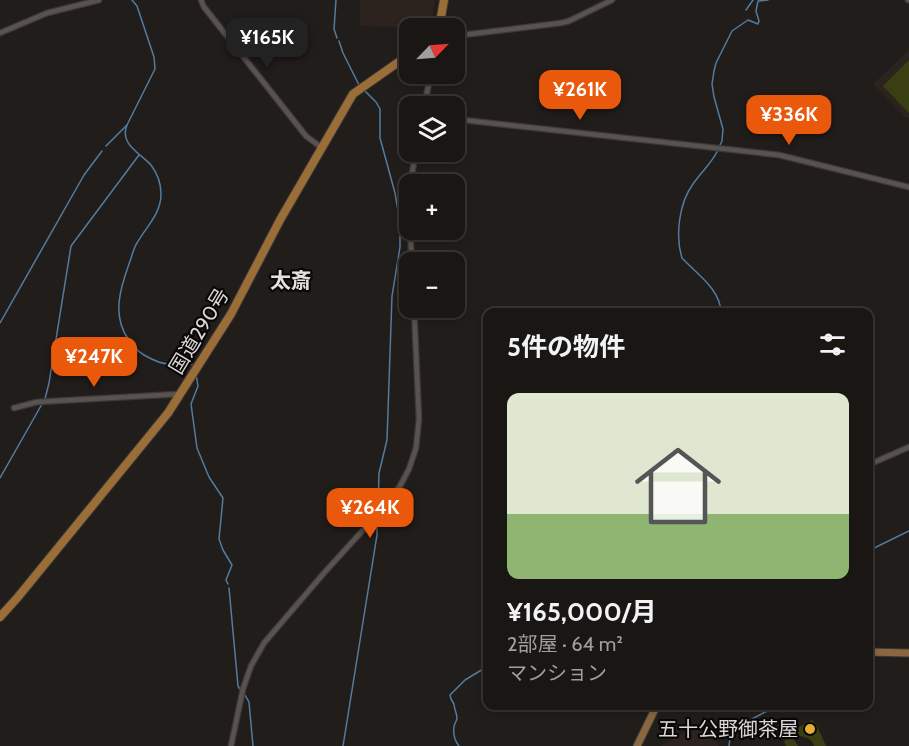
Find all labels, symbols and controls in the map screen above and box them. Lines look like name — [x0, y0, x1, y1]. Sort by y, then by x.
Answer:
pin: ¥165K — [225, 18, 309, 69]
north arrow — [399, 18, 465, 84]
map controls — [399, 18, 465, 318]
text: ¥165K — [240, 25, 294, 49]
pin: ¥261K — [538, 70, 622, 121]
text: ¥261K — [553, 77, 607, 101]
pin: ¥336K — [747, 95, 831, 146]
button: layers — [399, 96, 465, 162]
text: ¥336K — [760, 102, 818, 126]
button: + — [399, 174, 465, 240]
button: − — [399, 252, 465, 318]
district label: 太斎 — [270, 268, 312, 293]
street label: 国道290号 — [164, 284, 234, 378]
icon: filters — [816, 328, 849, 361]
text: 5件の物件 — [507, 331, 625, 363]
pin: ¥247K — [52, 337, 136, 388]
text: ¥247K — [65, 344, 123, 368]
icon: home — [624, 432, 732, 540]
pin: ¥264K — [328, 488, 412, 539]
text: ¥264K — [341, 495, 399, 519]
text: ¥165,000/月 — [507, 596, 657, 628]
text: 2部屋 · 64 m² — [507, 632, 623, 656]
text: マンション — [507, 661, 607, 685]
place label: 五十公野御茶屋 — [658, 717, 798, 741]
marker: 五十公野御茶屋 — [803, 722, 817, 736]

